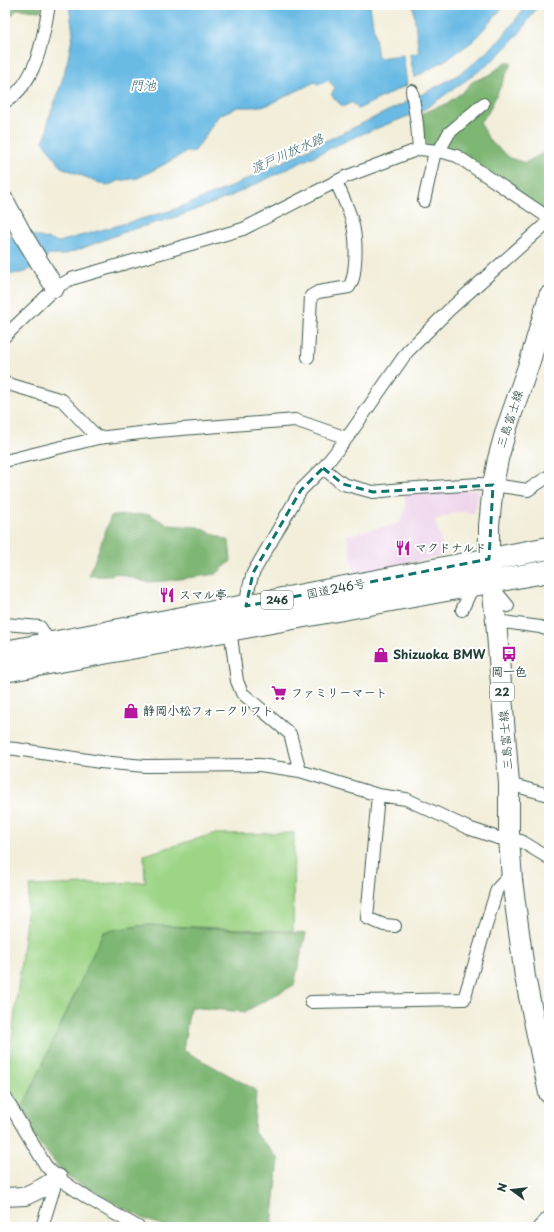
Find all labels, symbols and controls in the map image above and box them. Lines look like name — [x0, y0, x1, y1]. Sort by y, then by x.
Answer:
water label: 門池 — [130, 75, 157, 94]
water label: 渡戸川放水路 — [247, 128, 327, 177]
street label: 三島富士線 — [491, 387, 527, 450]
place label: マクドナルド — [415, 538, 487, 556]
restaurant icon: マクドナルド — [394, 539, 412, 557]
street label: 国道246号 — [305, 573, 367, 603]
place label: スマル亭 — [179, 585, 227, 603]
restaurant icon: スマル亭 — [158, 586, 176, 604]
road number: 246 — [261, 591, 293, 609]
place label: Shizuoka BMW — [393, 645, 486, 663]
bus stop icon: 岡一色 — [500, 645, 518, 663]
shop icon: Shizuoka BMW — [372, 646, 390, 664]
place label: 岡一色 — [491, 662, 527, 680]
place label: ファミリーマート — [291, 683, 387, 701]
road number: 22 — [490, 683, 514, 701]
supermarket icon: ファミリーマート — [270, 684, 288, 702]
place label: 静岡小松フォークリフト — [143, 701, 274, 719]
shop icon: 静岡小松フォークリフト — [122, 702, 140, 720]
street label: 三島富士線 — [493, 709, 517, 771]
north arrow — [492, 1170, 532, 1210]
text: N — [493, 1181, 511, 1194]

